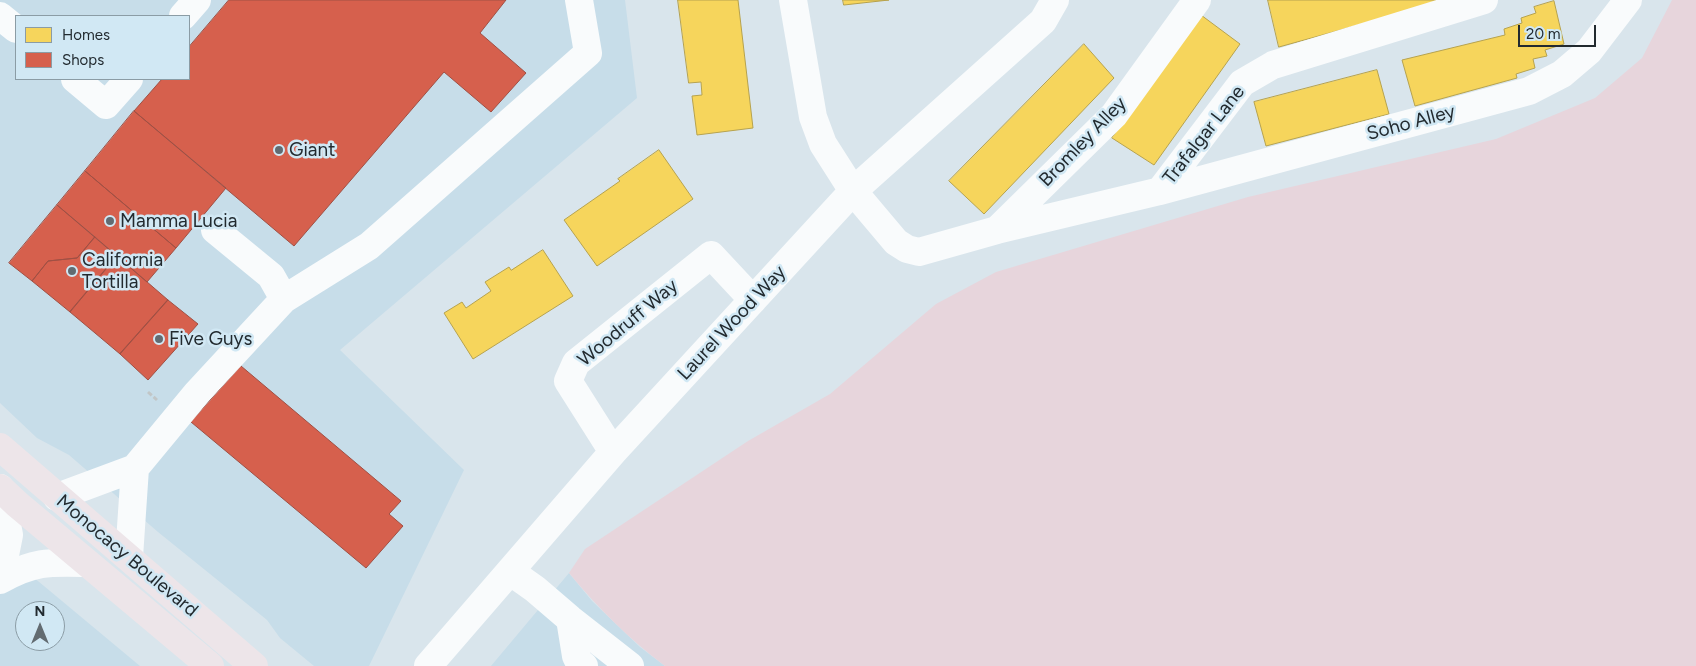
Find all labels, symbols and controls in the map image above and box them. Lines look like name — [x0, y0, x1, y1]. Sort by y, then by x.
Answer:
legend — [15, 15, 190, 80]
scale bar — [1521, 15, 1598, 47]
text: 20 m — [1526, 25, 1560, 43]
text: Homes — [62, 26, 110, 44]
text: Shops — [62, 51, 104, 69]
street label: Trafalgar Lane — [1158, 81, 1250, 189]
street label: Bromley Alley — [1035, 93, 1131, 191]
street label: Soho Alley — [1364, 100, 1458, 146]
place label: Giant — [289, 139, 335, 161]
marker: Giant — [273, 144, 285, 156]
place label: Mamma Lucia — [120, 210, 237, 232]
marker: Mamma Lucia — [104, 215, 116, 227]
place label: California Tortilla — [82, 249, 163, 293]
street label: Laurel Wood Way — [673, 261, 791, 385]
marker: California Tortilla — [66, 265, 78, 277]
street label: Woodruff Way — [573, 275, 683, 371]
place label: Five Guys — [169, 328, 252, 350]
marker: Five Guys — [153, 333, 165, 345]
street label: Monocacy Boulevard — [52, 490, 202, 622]
north arrow — [15, 601, 65, 651]
text: N — [35, 603, 45, 620]

